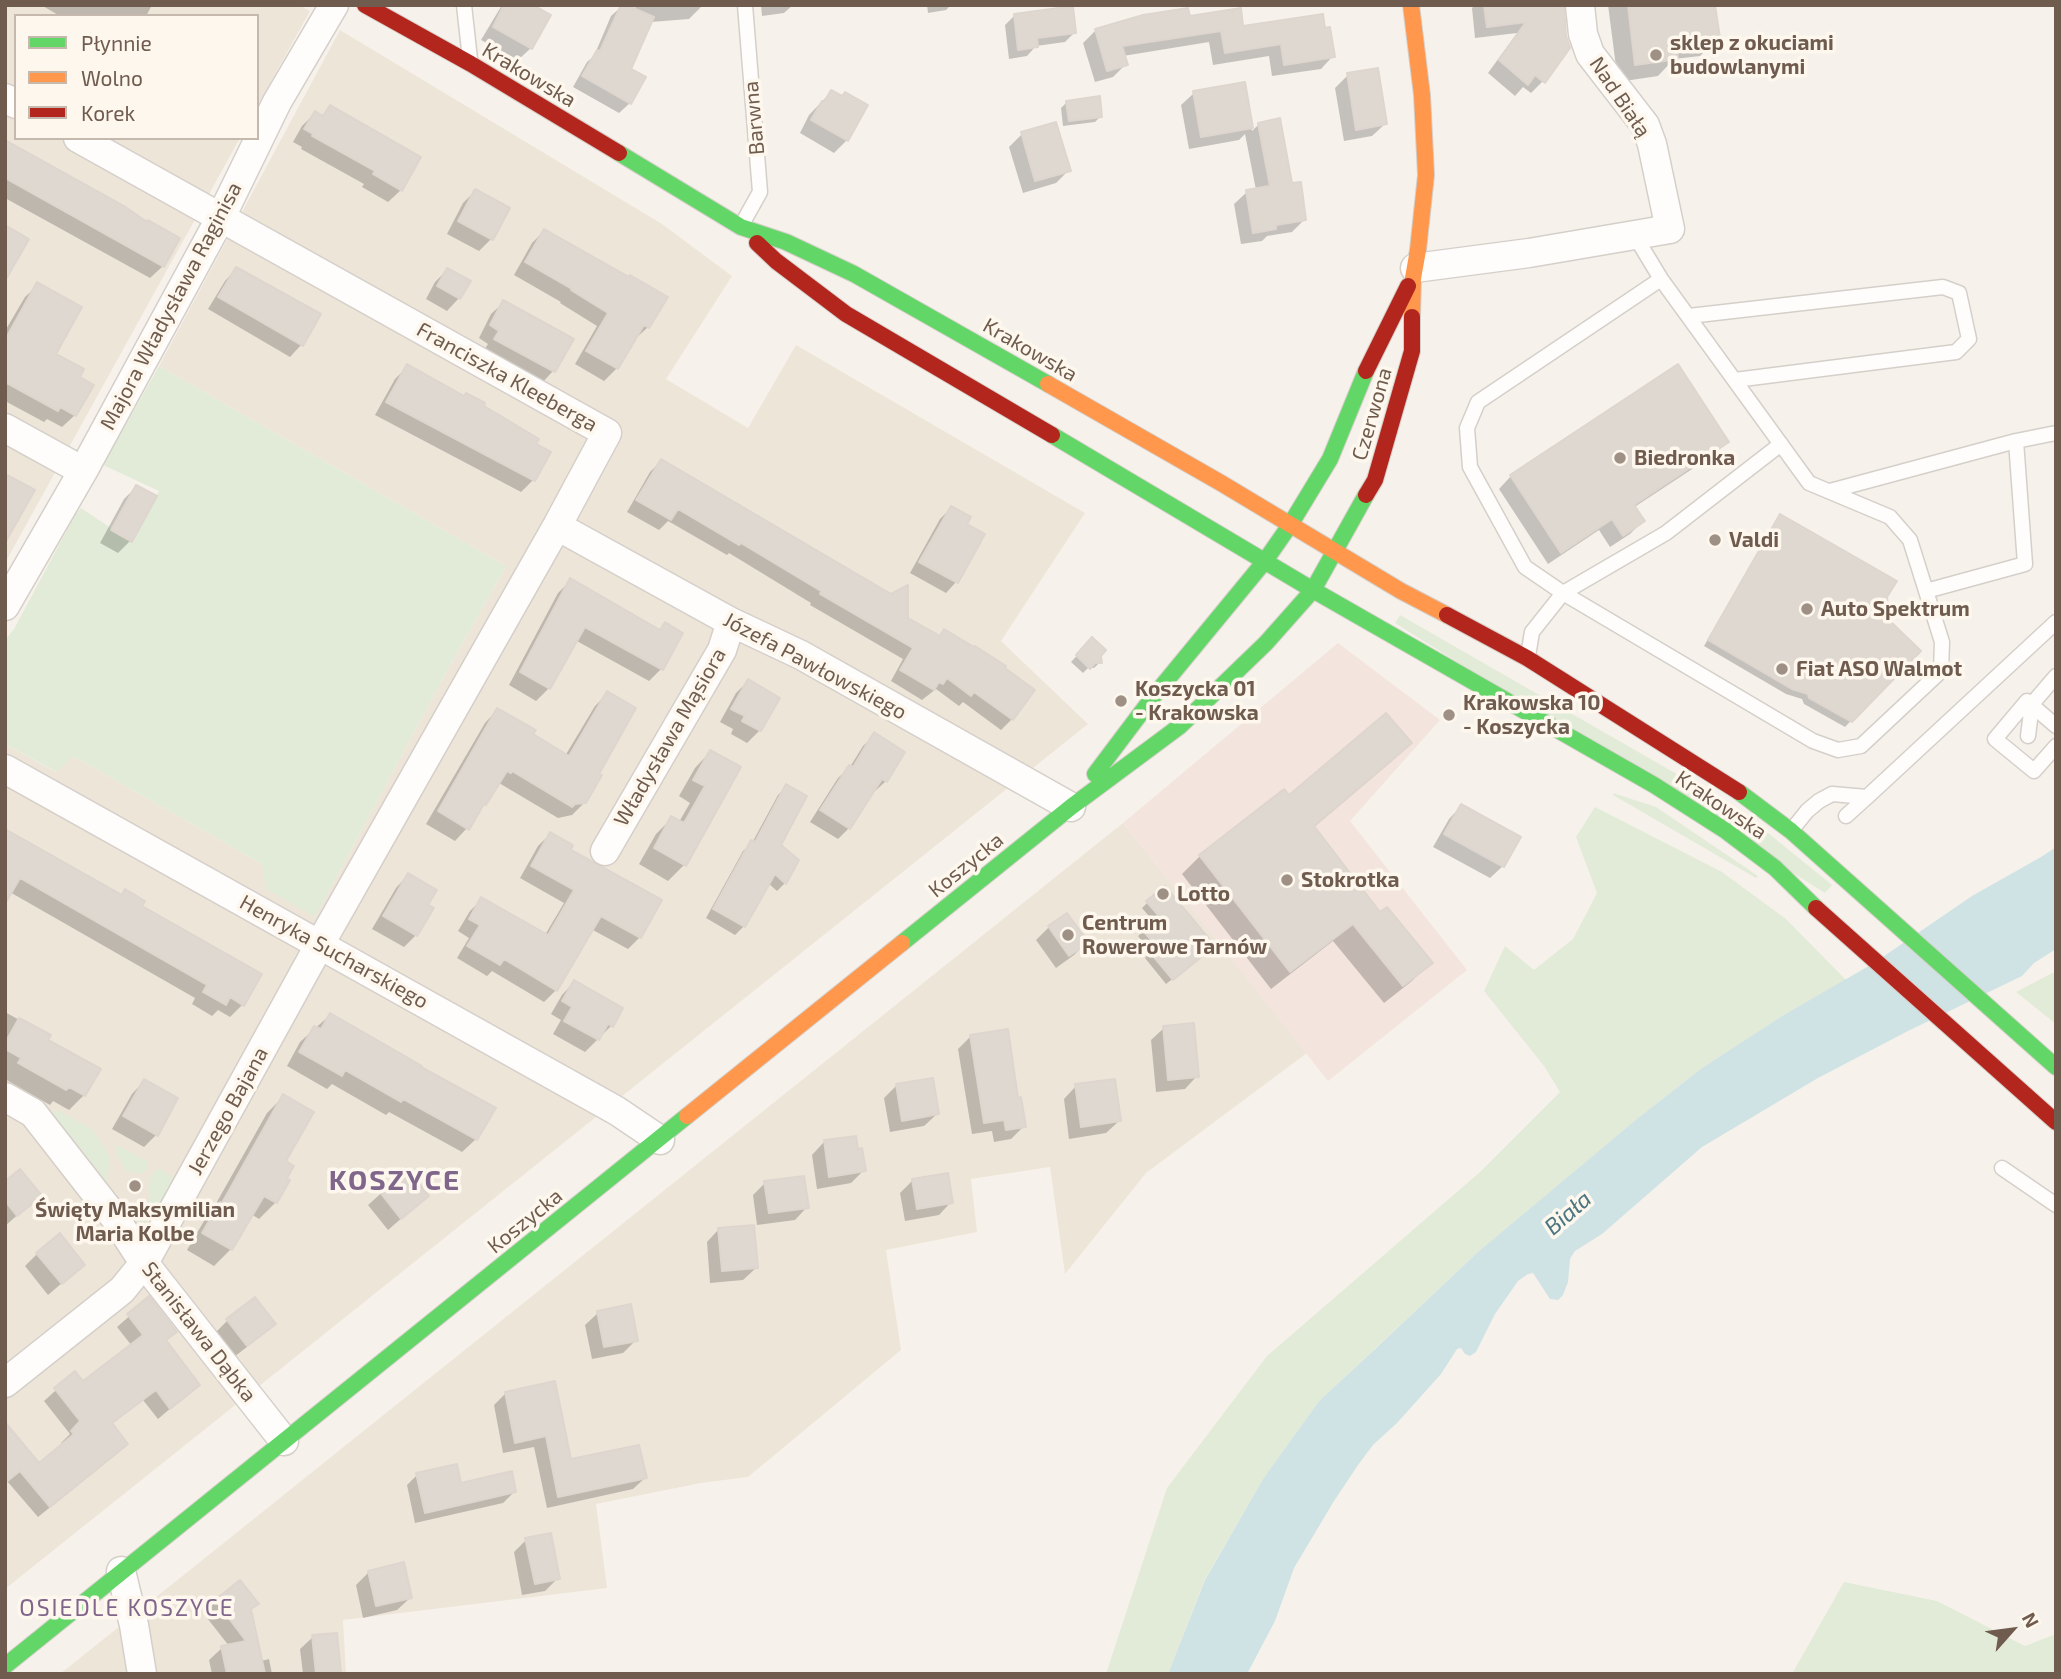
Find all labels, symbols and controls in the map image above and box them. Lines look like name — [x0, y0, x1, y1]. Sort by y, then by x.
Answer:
legend — [14, 14, 259, 140]
text: Płynnie — [81, 30, 152, 55]
place label: sklep z okuciami budowlanymi — [1670, 30, 1834, 80]
street label: Krakowska — [478, 37, 580, 113]
marker: sklep z okuciami budowlanymi — [1648, 47, 1664, 63]
street label: Nad Białą — [1584, 52, 1656, 142]
text: Wolno — [81, 65, 143, 90]
street label: Barwna — [738, 80, 770, 156]
text: Korek — [81, 100, 135, 125]
street label: Majora Władysława Raginisa — [95, 178, 247, 434]
street label: Krakowska — [978, 313, 1082, 387]
street label: Franciszka Kleeberga — [412, 317, 602, 437]
street label: Czerwona — [1347, 365, 1397, 463]
place label: Biedronka — [1634, 445, 1735, 471]
marker: Biedronka — [1612, 450, 1628, 466]
place label: Valdi — [1729, 527, 1779, 553]
marker: Valdi — [1707, 532, 1723, 548]
place label: Auto Spektrum — [1821, 596, 1970, 622]
marker: Auto Spektrum — [1799, 601, 1815, 617]
street label: Józefa Pawłowskiego — [719, 607, 911, 725]
street label: Władysława Mąsiora — [609, 643, 731, 831]
place label: Fiat ASO Walmot — [1796, 656, 1962, 682]
marker: Fiat ASO Walmot — [1774, 661, 1790, 677]
place label: Koszycka 01 - Krakowska — [1135, 676, 1259, 726]
place label: Krakowska 10 - Koszycka — [1463, 690, 1600, 740]
marker: Koszycka 01 - Krakowska — [1113, 693, 1129, 709]
marker: Krakowska 10 - Koszycka — [1441, 707, 1457, 723]
street label: Krakowska — [1671, 765, 1771, 845]
street label: Koszycka — [924, 827, 1008, 903]
place label: Stokrotka — [1301, 867, 1399, 893]
marker: Stokrotka — [1279, 872, 1295, 888]
place label: Lotto — [1177, 881, 1230, 907]
marker: Lotto — [1155, 886, 1171, 902]
street label: Henryka Sucharskiego — [235, 890, 433, 1014]
place label: Centrum Rowerowe Tarnów — [1082, 910, 1267, 960]
marker: Centrum Rowerowe Tarnów — [1060, 927, 1076, 943]
street label: Jerzego Bajana — [183, 1043, 273, 1179]
district label: KOSZYCE — [330, 1164, 460, 1198]
marker: Święty Maksymilian Maria Kolbe — [127, 1178, 143, 1194]
street label: Koszycka — [483, 1183, 567, 1259]
water label: Biała — [1539, 1185, 1597, 1241]
place label: Święty Maksymilian Maria Kolbe — [35, 1197, 235, 1247]
street label: Stanisława Dąbka — [136, 1257, 262, 1407]
district label: OSIEDLE KOSZYCE — [21, 1594, 233, 1622]
north arrow — [1977, 1595, 2047, 1665]
text: N — [2018, 1608, 2044, 1631]

